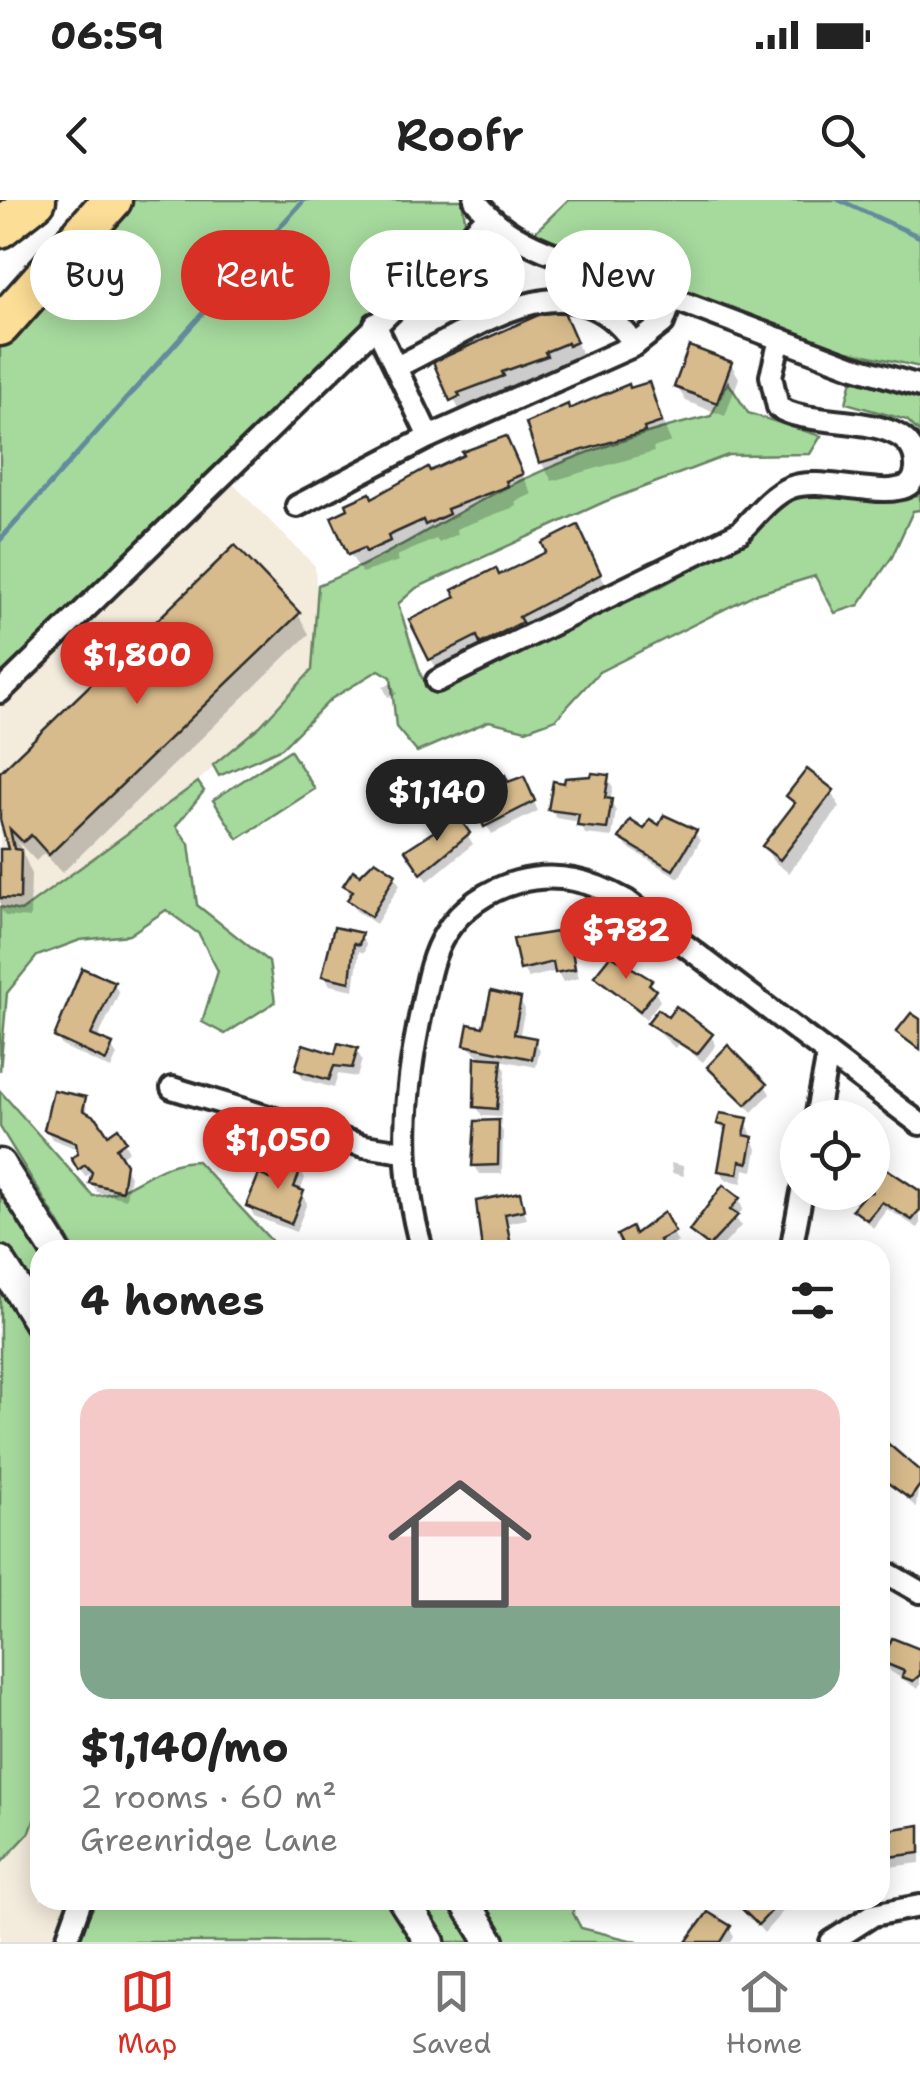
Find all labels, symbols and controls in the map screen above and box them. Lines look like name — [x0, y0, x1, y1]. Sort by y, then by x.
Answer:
text: 06:59 — [50, 10, 164, 61]
text: Roofr — [396, 105, 524, 165]
icon: back — [50, 108, 105, 163]
icon: search — [815, 108, 870, 163]
chip: Buy — [30, 230, 161, 320]
chip: Rent — [181, 230, 330, 320]
chip: Filters — [350, 230, 525, 320]
chip: New — [545, 230, 691, 320]
pin: $1,800 — [56, 622, 218, 707]
text: $1,800 — [82, 633, 192, 676]
pin: $1,140 — [356, 759, 518, 844]
text: $1,140 — [388, 770, 486, 813]
pin: $782 — [567, 897, 685, 982]
text: $782 — [582, 908, 670, 951]
map controls — [780, 1100, 890, 1210]
button: locate — [780, 1100, 890, 1210]
pin: $1,050 — [197, 1107, 359, 1192]
text: $1,050 — [225, 1118, 331, 1161]
text: 4 homes — [80, 1272, 265, 1328]
icon: filters — [785, 1273, 840, 1328]
icon: home — [370, 1454, 550, 1634]
text: $1,140/mo — [80, 1719, 289, 1775]
text: 2 rooms · 60 m² — [80, 1775, 337, 1818]
text: Greenridge Lane — [80, 1818, 338, 1861]
tab: Map — [117, 1964, 177, 2062]
tab: Saved — [412, 1964, 491, 2062]
tab: Home — [726, 1964, 803, 2062]

